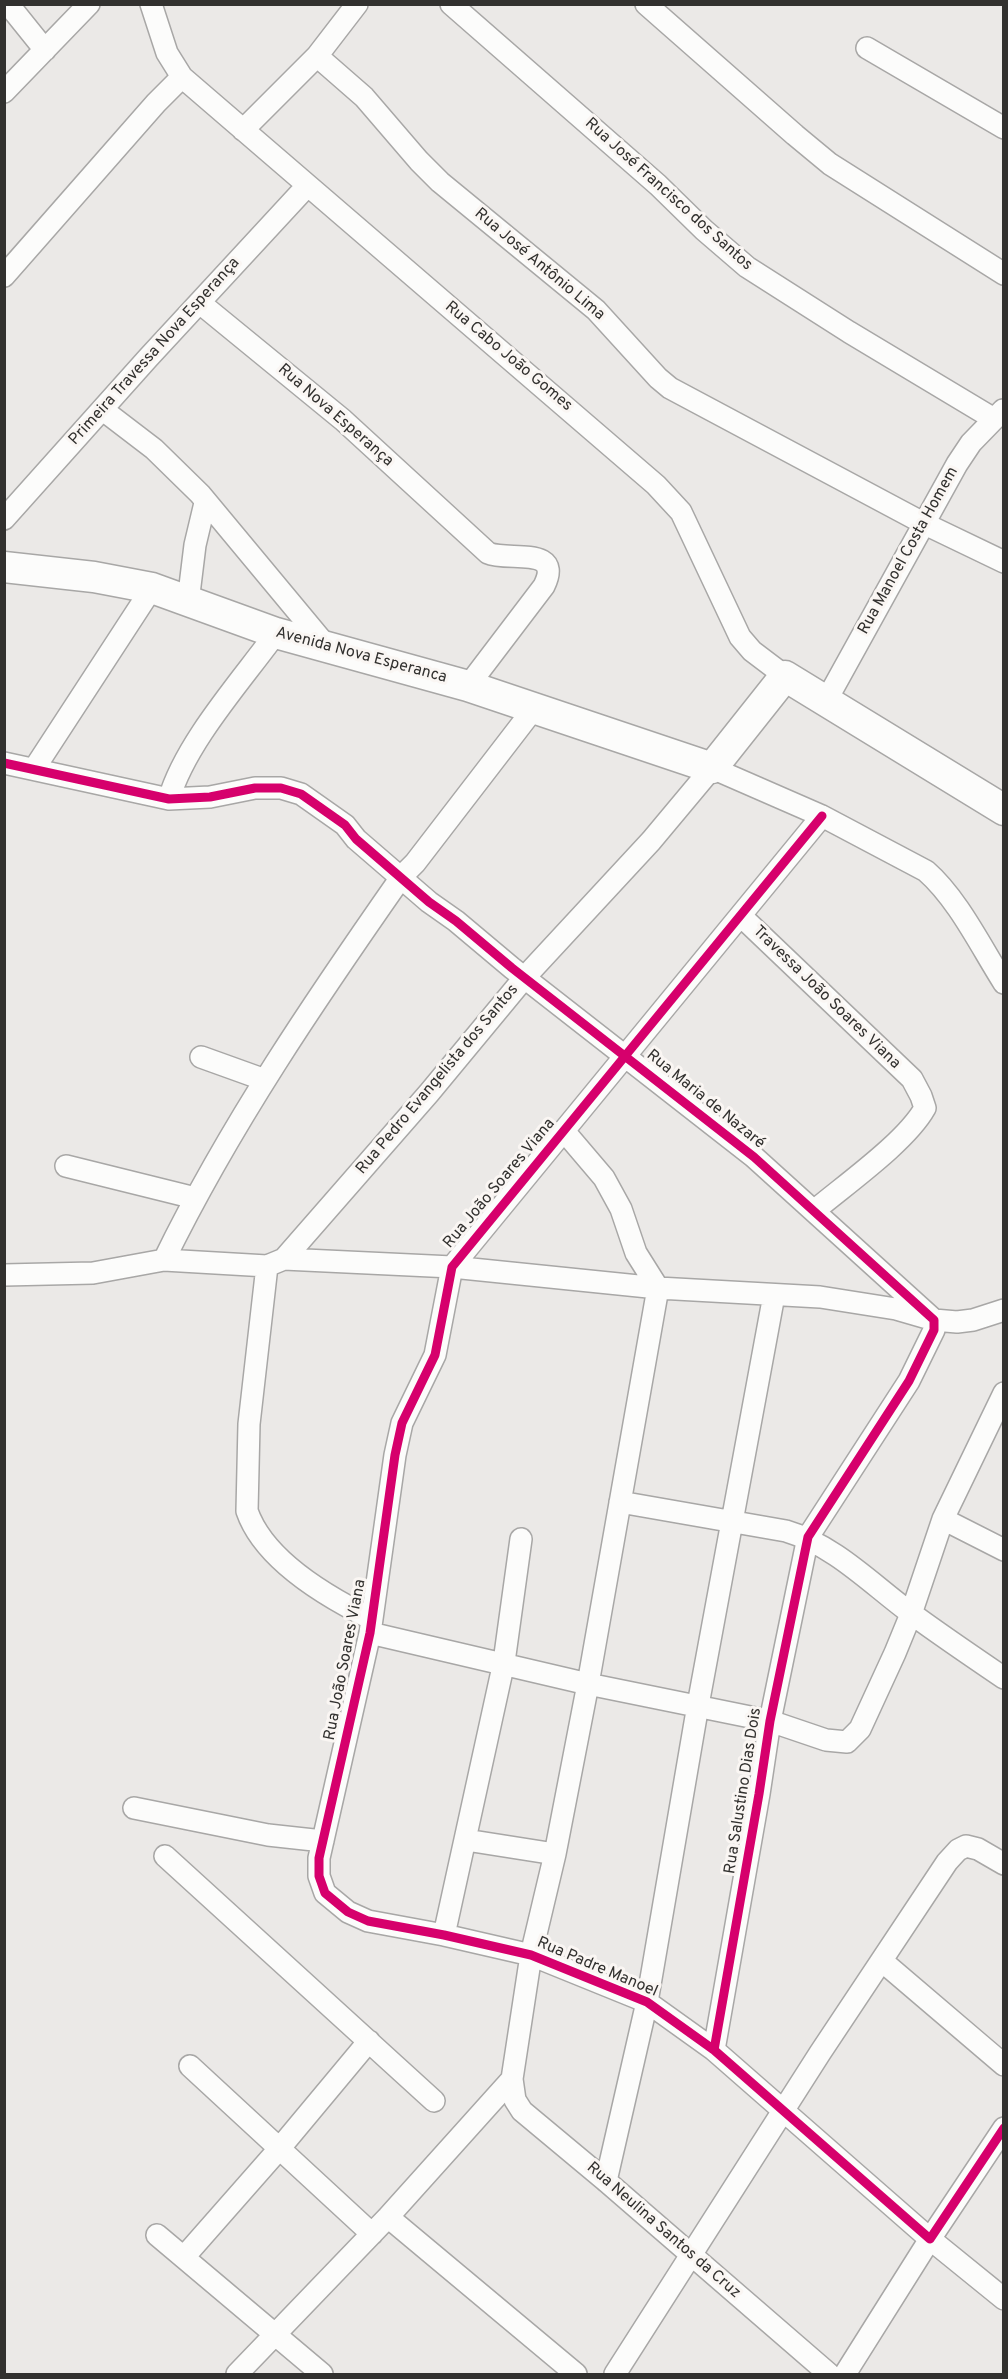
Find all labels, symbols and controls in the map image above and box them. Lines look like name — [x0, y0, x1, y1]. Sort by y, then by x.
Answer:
street label: Rua José Francisco dos Santos — [580, 115, 756, 275]
street label: Rua José Antônio Lima — [470, 205, 608, 325]
street label: Primeira Travessa Nova Esperança — [66, 254, 244, 450]
street label: Rua Cabo João Gomes — [440, 298, 576, 416]
street label: Rua Nova Esperança — [273, 361, 397, 471]
street label: Rua Manoel Costa Homem — [855, 464, 963, 638]
street label: Avenida Nova Esperanca — [273, 624, 449, 688]
street label: Travessa João Soares Viana — [748, 922, 904, 1074]
street label: Rua Pedro Evangelista dos Santos — [353, 981, 523, 1179]
street label: Rua Maria de Nazaré — [642, 1046, 768, 1154]
street label: Rua João Soares Viana — [440, 1115, 560, 1253]
street label: Rua João Soares Viana — [321, 1578, 371, 1742]
street label: Rua Salustino Dias Dois — [721, 1707, 767, 1875]
street label: Rua Padre Manoel — [534, 1934, 660, 2002]
street label: Rua Neulina Santos da Cruz — [582, 2159, 744, 2303]

